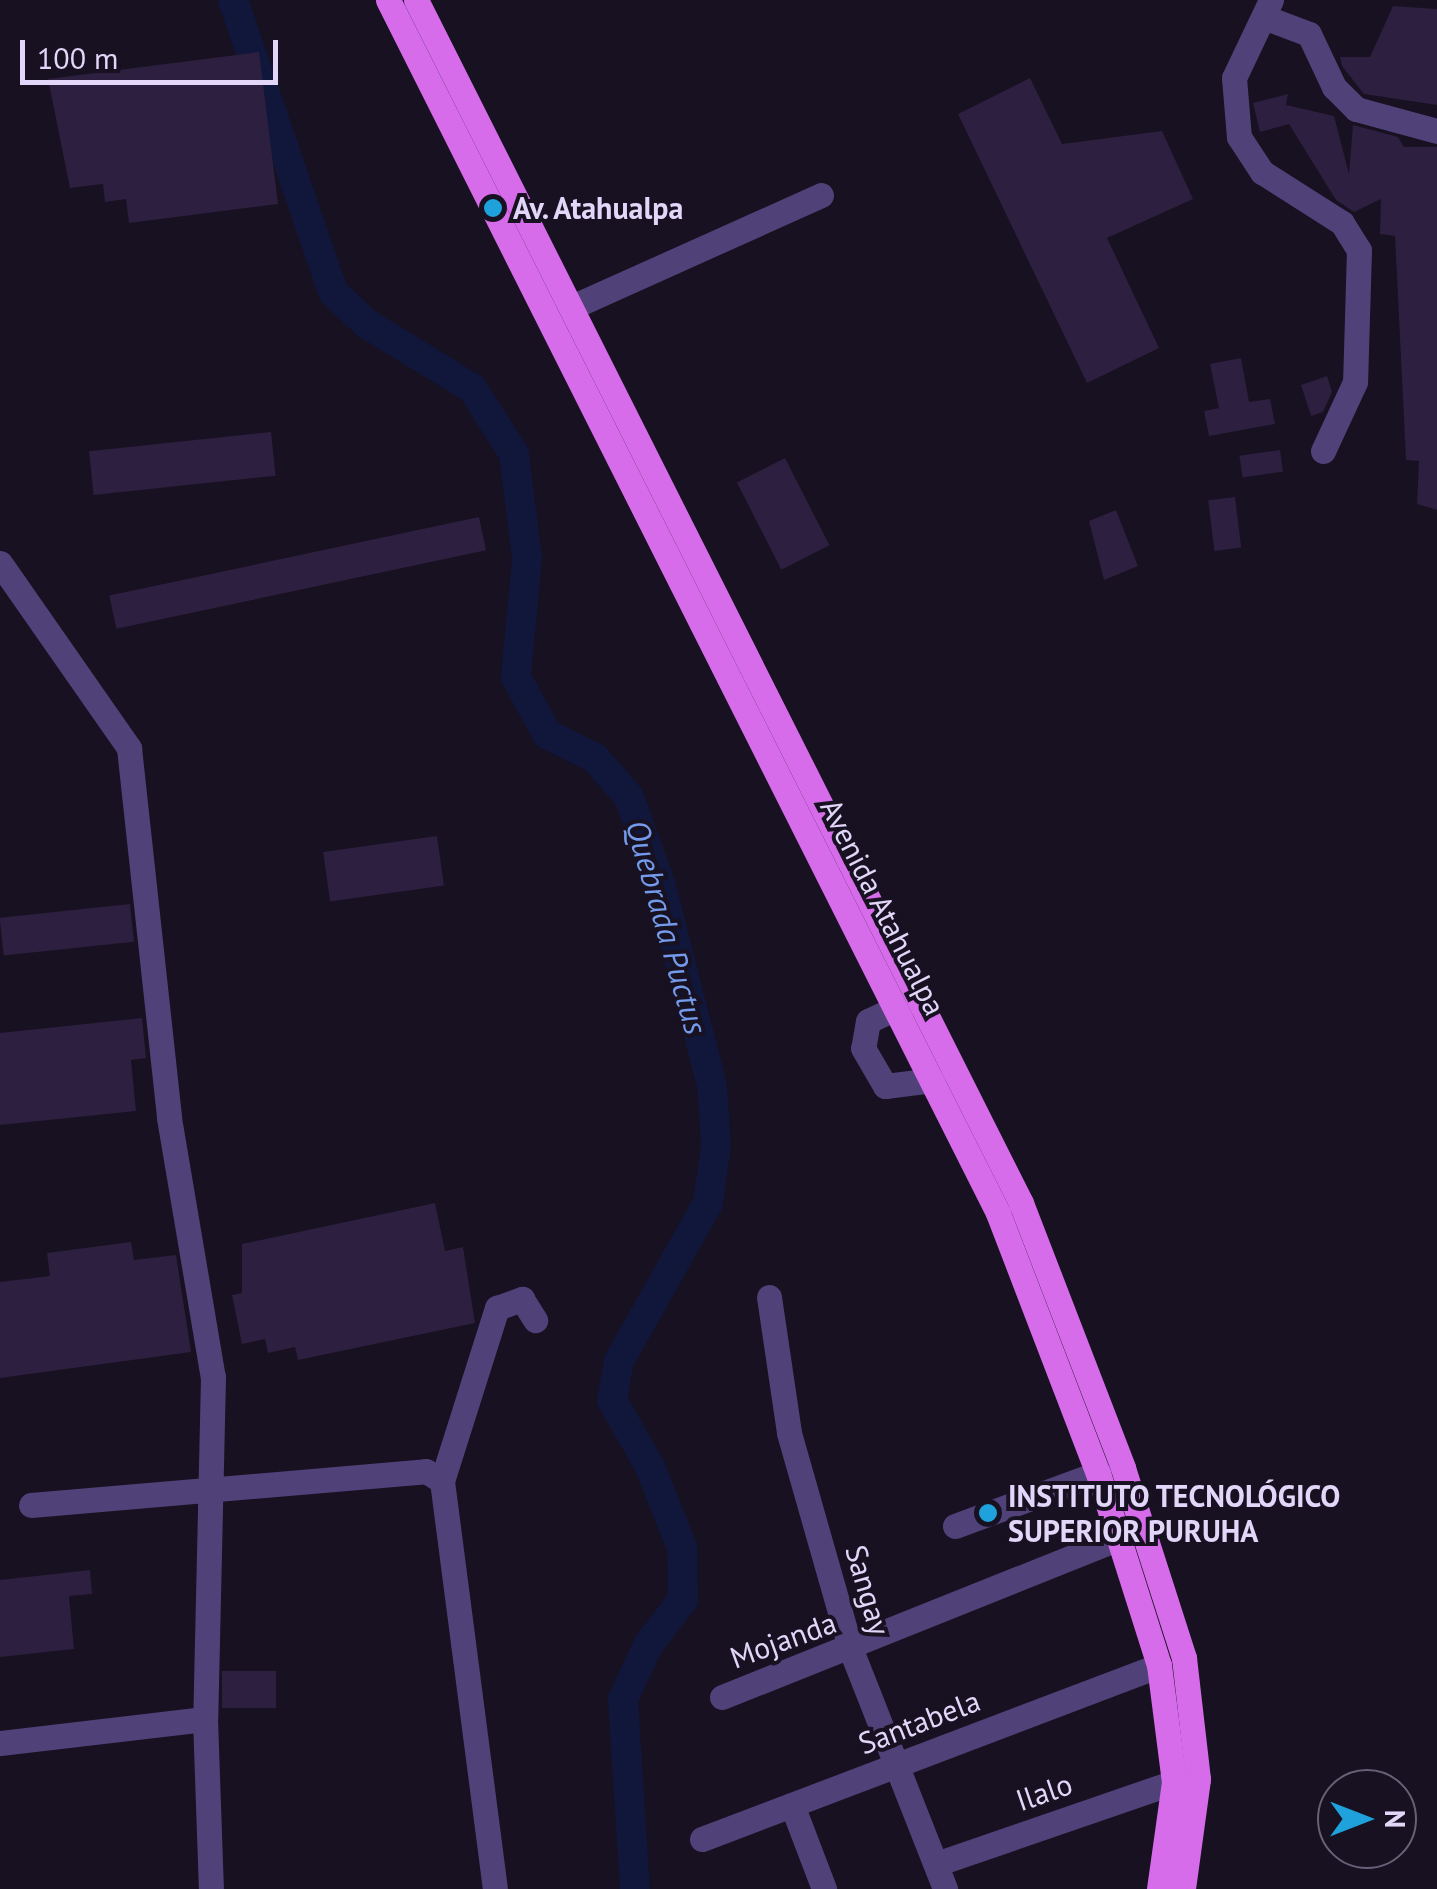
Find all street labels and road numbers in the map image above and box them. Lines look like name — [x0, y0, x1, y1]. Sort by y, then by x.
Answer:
street label: Avenida Atahualpa — [813, 792, 953, 1022]
street label: Sangay — [838, 1541, 898, 1639]
street label: Mojanda — [725, 1604, 841, 1676]
street label: Santabela — [853, 1682, 985, 1762]
street label: Ilalo — [1011, 1766, 1077, 1818]

